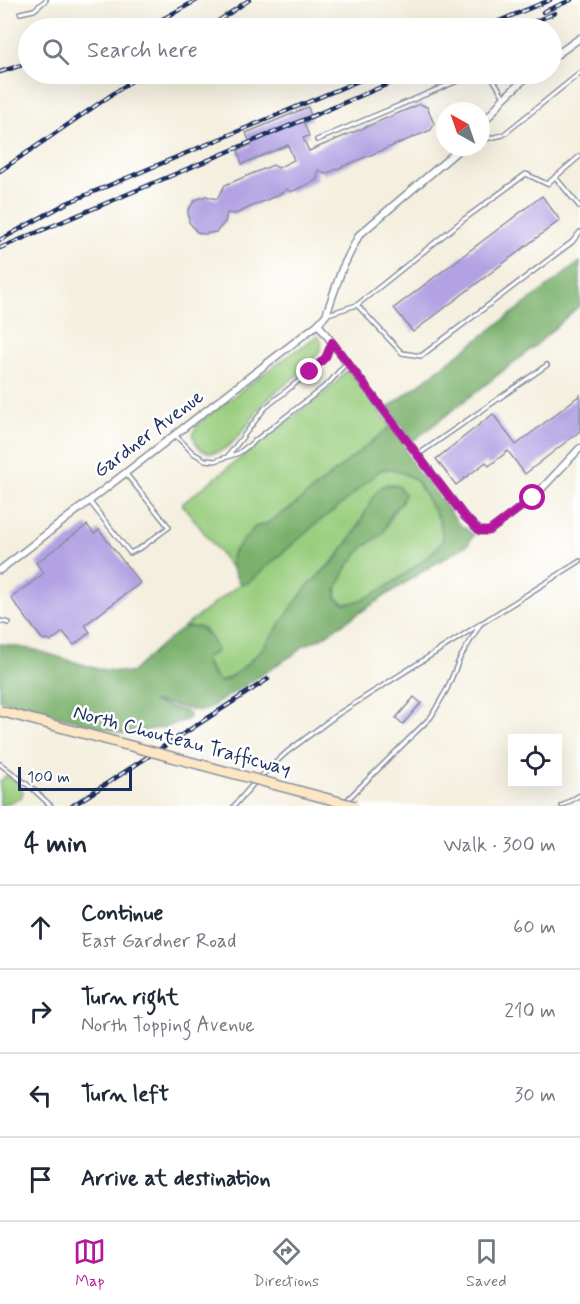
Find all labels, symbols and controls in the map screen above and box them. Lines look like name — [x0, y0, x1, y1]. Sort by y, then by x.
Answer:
search box — [18, 18, 562, 84]
icon: search — [39, 35, 72, 68]
text: Search here — [87, 37, 198, 65]
north arrow — [436, 102, 490, 156]
route end — [296, 358, 322, 384]
street label: Gardner Avenue — [88, 384, 210, 484]
route start — [519, 484, 545, 510]
street label: North Chouteau Trafficway — [70, 699, 294, 783]
map controls — [508, 734, 562, 788]
button: locate — [508, 734, 562, 788]
scale bar — [18, 764, 132, 792]
text: 100 m — [27, 767, 70, 788]
text: 4 min — [24, 828, 87, 862]
text: Walk · 300 m — [444, 832, 556, 859]
text: Continue — [81, 900, 163, 928]
icon: ahead — [24, 911, 57, 944]
text: 60 m — [513, 914, 556, 941]
text: East Gardner Road — [81, 928, 236, 955]
text: Turn right — [81, 984, 179, 1012]
icon: right — [24, 995, 57, 1028]
text: 210 m — [504, 998, 556, 1025]
text: North Topping Avenue — [81, 1012, 255, 1039]
icon: left — [24, 1079, 57, 1112]
text: Turn left — [81, 1081, 169, 1109]
text: 30 m — [514, 1082, 556, 1109]
icon: arrive — [24, 1163, 57, 1196]
text: Arrive at destination — [81, 1165, 271, 1193]
tab: Map — [73, 1235, 106, 1292]
tab: Directions — [253, 1235, 319, 1292]
tab: Saved — [466, 1235, 507, 1292]

